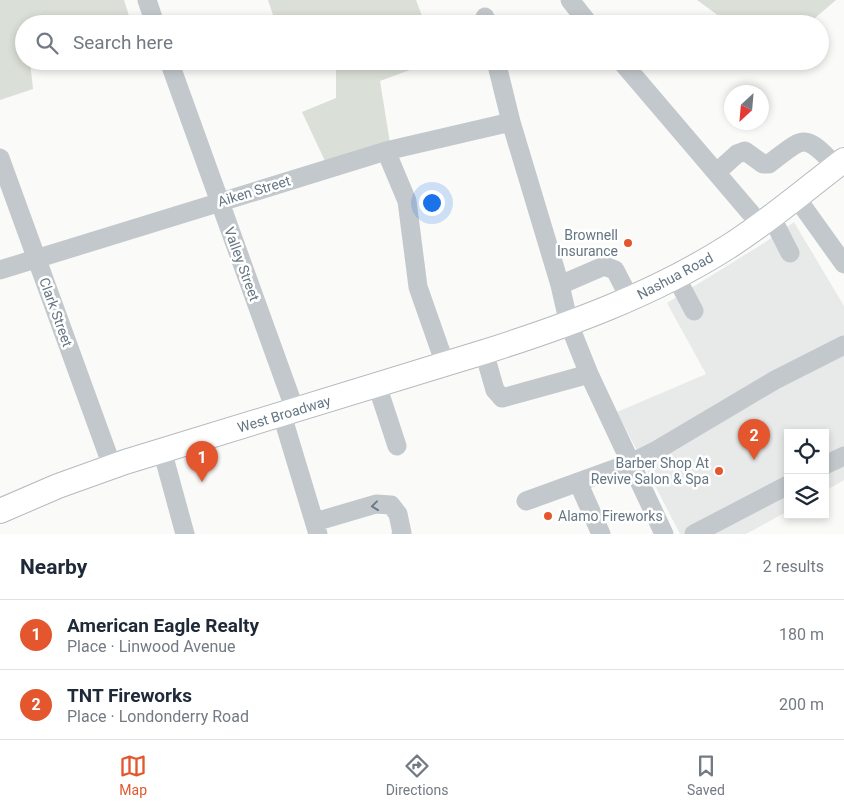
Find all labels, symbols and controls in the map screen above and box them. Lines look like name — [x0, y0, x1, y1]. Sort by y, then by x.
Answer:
search box — [15, 15, 829, 70]
icon: search — [33, 29, 61, 57]
text: Search here — [73, 31, 173, 54]
north arrow — [724, 85, 769, 130]
street label: Aiken Street — [216, 172, 293, 210]
your location — [419, 190, 445, 216]
street label: Valley Street — [221, 225, 263, 303]
place label: Brownell Insurance — [557, 227, 618, 259]
marker: Brownell Insurance — [622, 237, 634, 249]
street label: Nashua Road — [634, 249, 716, 303]
street label: Clark Street — [36, 275, 76, 349]
street label: West Broadway — [236, 392, 333, 436]
pin: 2 — [738, 419, 770, 460]
map controls — [784, 429, 829, 519]
button: locate — [784, 429, 829, 474]
pin: 1 — [186, 441, 218, 482]
place label: Barber Shop At Revive Salon & Spa — [591, 455, 709, 487]
marker: Barber Shop At Revive Salon & Spa — [713, 465, 725, 477]
button: layers — [784, 474, 829, 519]
one-way arrow — [370, 500, 378, 511]
place label: Alamo Fireworks — [558, 508, 663, 524]
marker: Alamo Fireworks — [542, 510, 554, 522]
text: Nearby — [20, 555, 87, 579]
text: 2 results — [763, 557, 824, 576]
text: American Eagle Realty — [67, 614, 259, 637]
text: 1 — [31, 625, 41, 644]
text: 180 m — [779, 625, 824, 644]
text: Place · Linwood Avenue — [67, 637, 236, 656]
text: TNT Fireworks — [67, 684, 192, 707]
text: 2 — [31, 695, 41, 714]
text: 200 m — [779, 695, 824, 714]
text: Place · Londonderry Road — [67, 707, 249, 726]
tab: Map — [119, 752, 147, 798]
tab: Directions — [386, 752, 449, 798]
tab: Saved — [687, 752, 725, 798]

